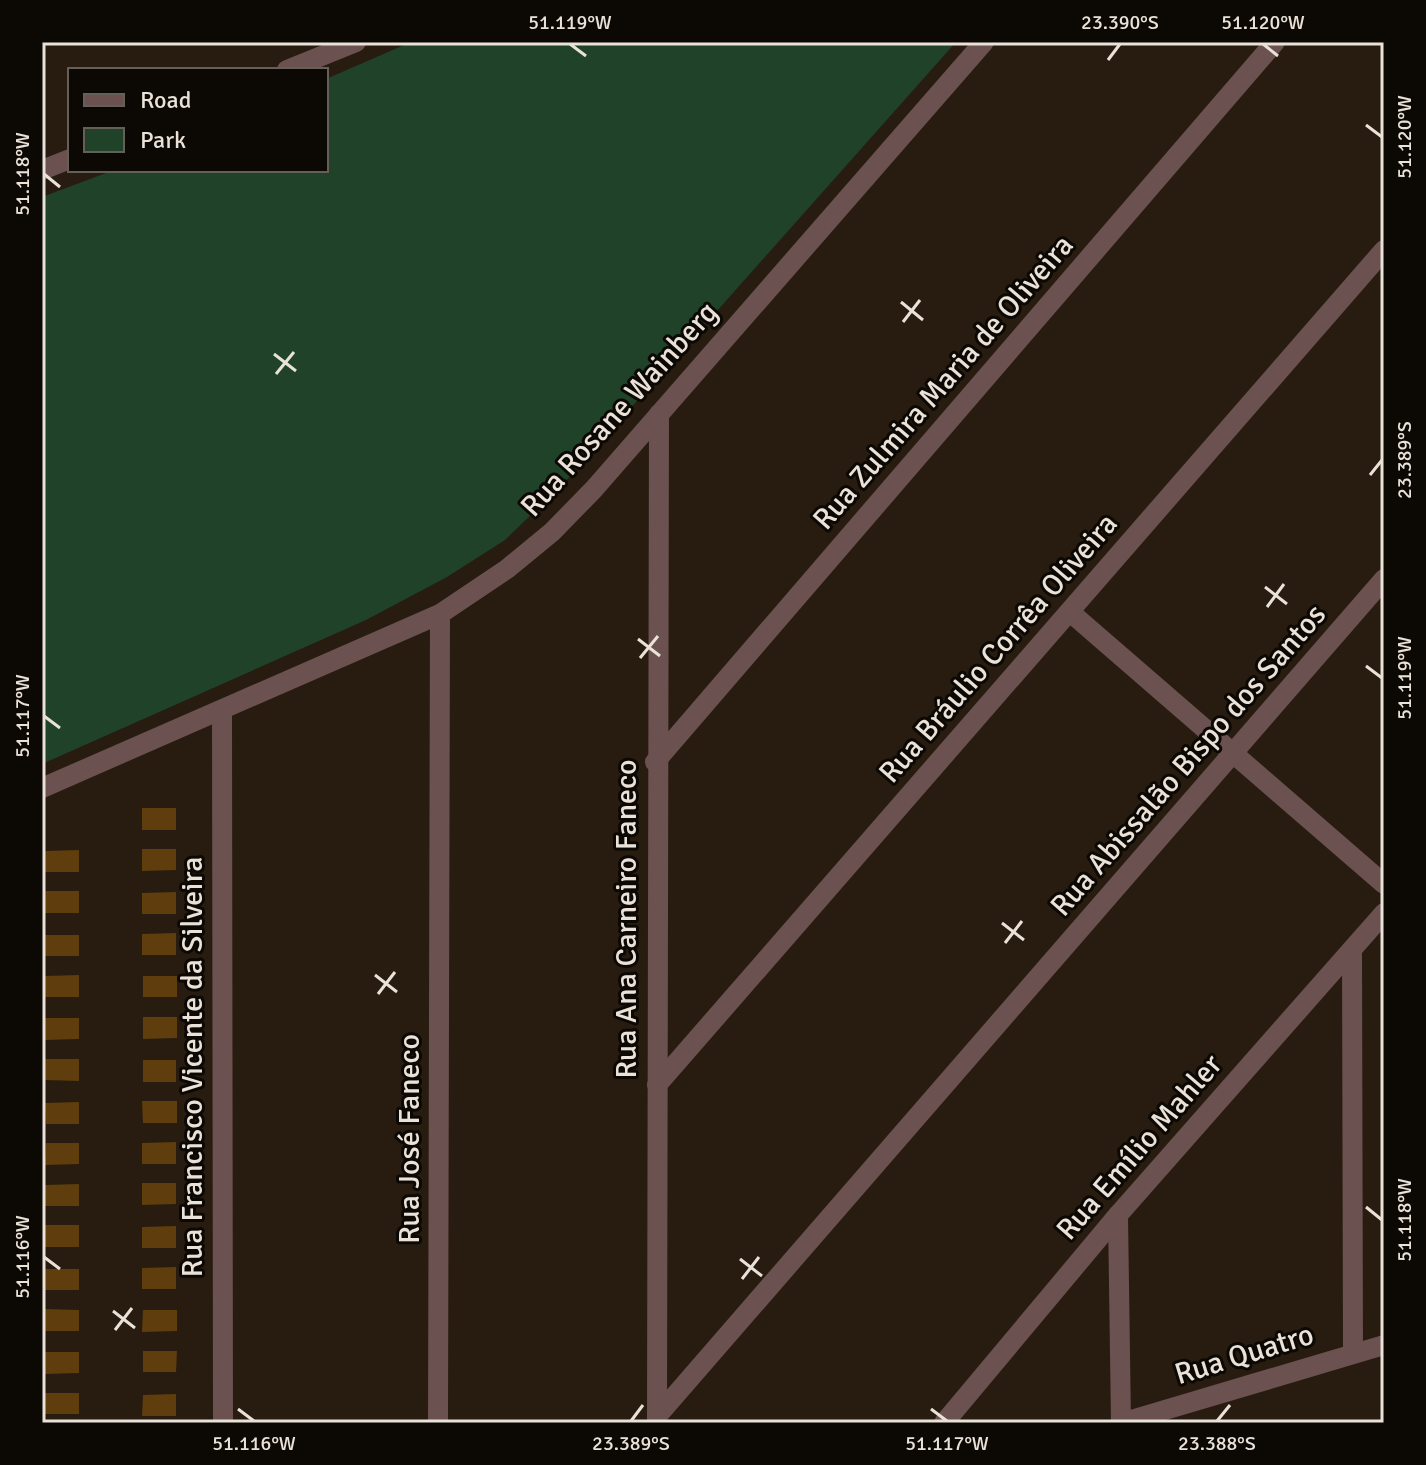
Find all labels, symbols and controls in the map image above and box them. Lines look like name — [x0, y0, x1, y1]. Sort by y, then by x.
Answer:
text: 51.119°W — [528, 10, 612, 35]
text: 23.390°S — [1081, 10, 1159, 35]
text: 51.120°W — [1221, 10, 1305, 35]
legend — [68, 68, 328, 172]
text: Road — [140, 85, 191, 115]
text: 51.120°W — [1392, 95, 1417, 179]
text: Park — [140, 125, 186, 155]
text: 51.118°W — [10, 132, 35, 216]
street label: Rua Zulmira Maria de Oliveira — [805, 227, 1082, 537]
street label: Rua Rosane Wainberg — [513, 294, 726, 525]
text: 23.389°S — [1392, 421, 1417, 499]
street label: Rua Bráulio Corrêa Oliveira — [871, 506, 1126, 791]
street label: Rua Abissalão Bispo dos Santos — [1043, 597, 1334, 924]
text: 51.119°W — [1392, 636, 1417, 720]
text: 51.117°W — [10, 674, 35, 758]
street label: Rua Ana Carneiro Faneco — [608, 759, 645, 1079]
street label: Rua Francisco Vicente da Silveira — [174, 857, 211, 1277]
street label: Rua José Faneco — [391, 1034, 428, 1244]
street label: Rua Emílio Mahler — [1049, 1047, 1230, 1248]
text: 51.118°W — [1392, 1178, 1417, 1262]
text: 51.116°W — [10, 1215, 35, 1299]
street label: Rua Quatro — [1170, 1316, 1318, 1393]
text: 51.116°W — [212, 1431, 296, 1456]
text: 23.389°S — [592, 1431, 670, 1456]
text: 51.117°W — [905, 1431, 989, 1456]
text: 23.388°S — [1178, 1431, 1256, 1456]

